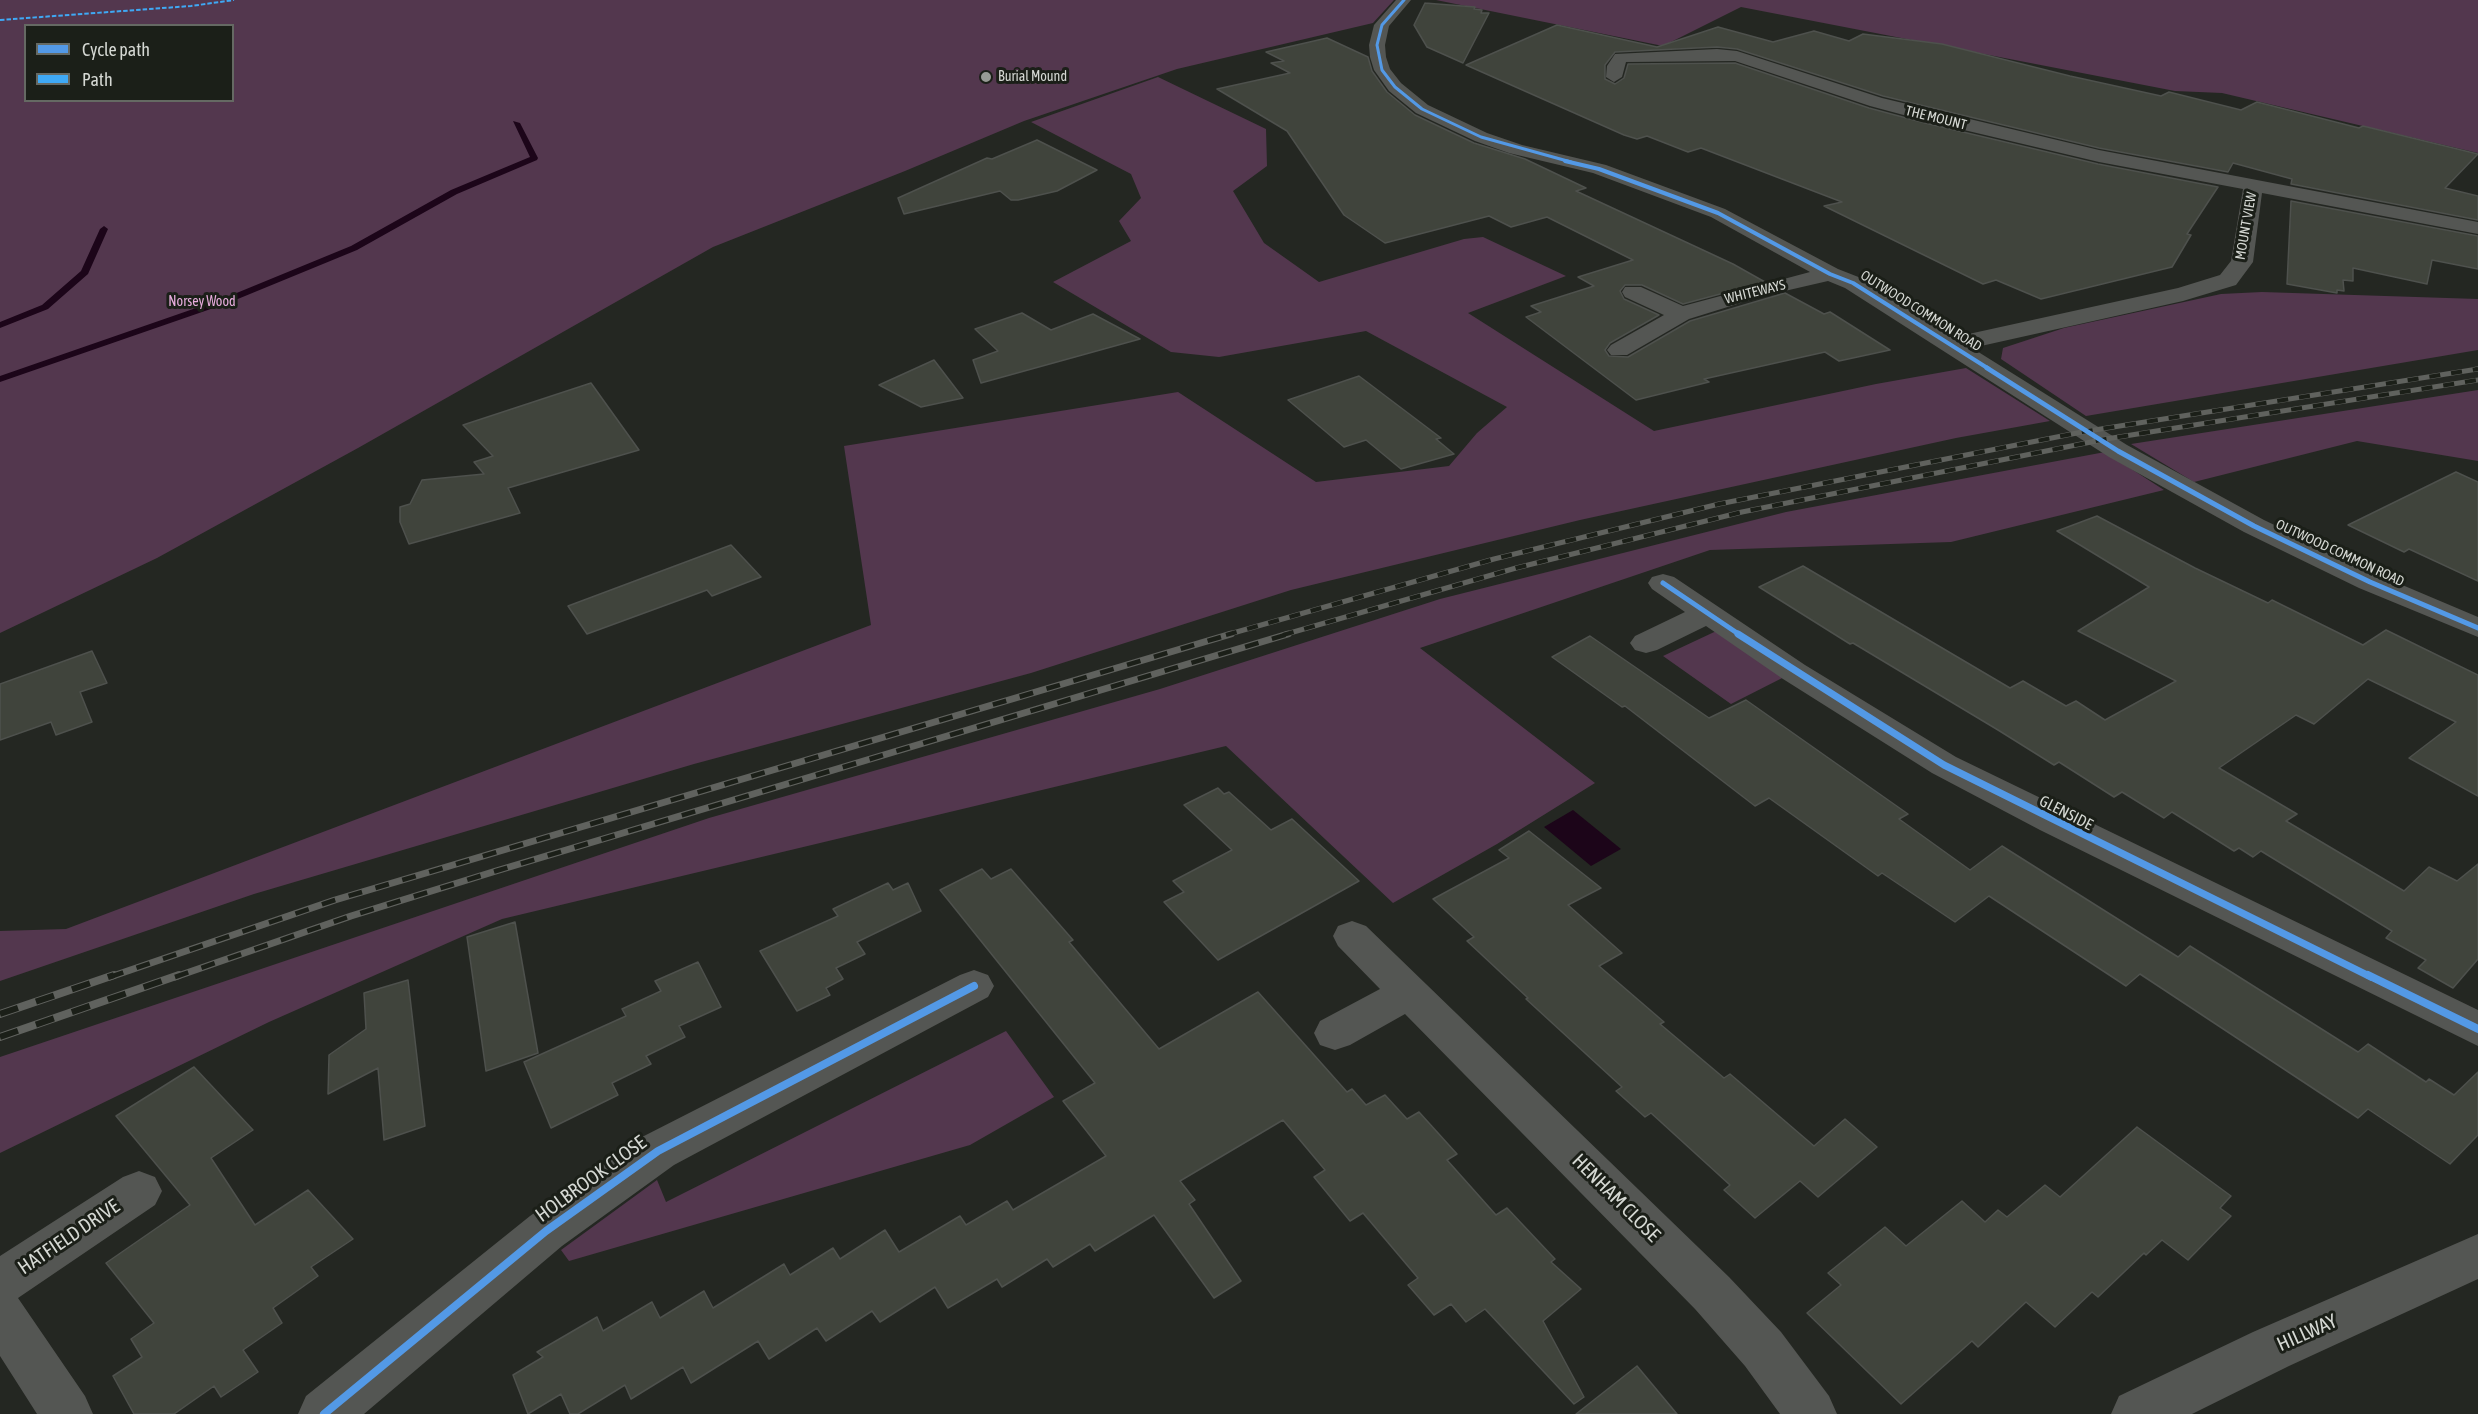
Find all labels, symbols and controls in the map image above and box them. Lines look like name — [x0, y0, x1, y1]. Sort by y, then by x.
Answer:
legend — [24, 24, 234, 102]
text: Cycle path — [82, 39, 150, 60]
text: Path — [82, 69, 113, 90]
place label: Burial Mound — [998, 69, 1067, 85]
marker: Burial Mound — [979, 70, 993, 84]
street label: THE MOUNT — [1904, 102, 1968, 134]
street label: MOUNT VIEW — [2232, 191, 2260, 261]
street label: OUTWOOD COMMON ROAD — [1857, 267, 1985, 355]
street label: WHITEWAYS — [1723, 276, 1787, 308]
park label: Norsey Wood — [168, 294, 236, 310]
street label: OUTWOOD COMMON ROAD — [2273, 516, 2407, 590]
street label: GLENSIDE — [2036, 791, 2096, 835]
street label: HOLBROOK CLOSE — [531, 1131, 651, 1227]
street label: HENHAM CLOSE — [1567, 1149, 1665, 1247]
street label: HATFIELD DRIVE — [14, 1194, 124, 1280]
street label: HILLWAY — [2273, 1309, 2341, 1357]

